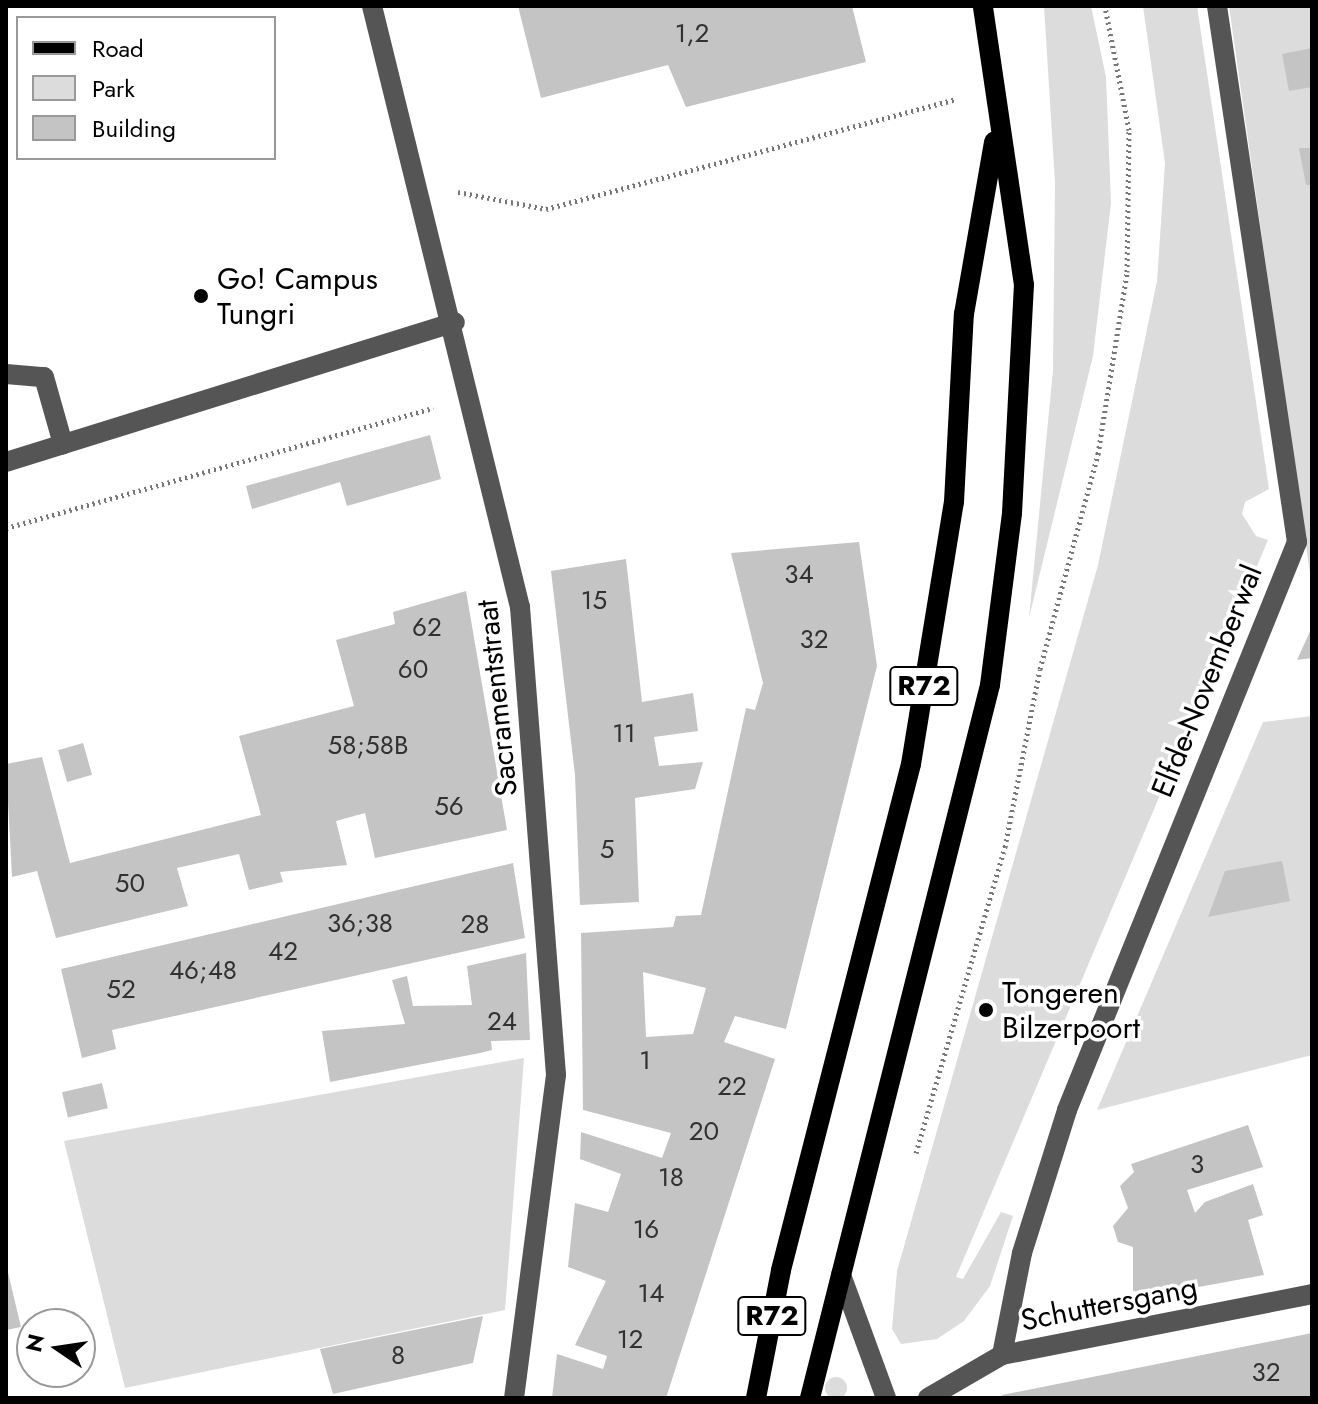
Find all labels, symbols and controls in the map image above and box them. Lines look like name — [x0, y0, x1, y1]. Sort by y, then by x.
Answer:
legend — [16, 16, 276, 160]
house number: 1,2 — [675, 18, 709, 50]
text: Road — [92, 31, 144, 66]
text: Park — [92, 71, 135, 106]
text: Building — [92, 111, 176, 146]
place label: Go! Campus Tungri — [217, 261, 378, 332]
marker: Go! Campus Tungri — [192, 287, 210, 305]
house number: 34 — [784, 559, 814, 591]
street label: Elfde-Novemberwal — [1144, 560, 1270, 802]
house number: 15 — [581, 585, 607, 617]
street label: Sacramentstraat — [469, 598, 525, 798]
house number: 62 — [412, 612, 442, 644]
house number: 32 — [800, 624, 828, 656]
house number: 60 — [398, 654, 428, 686]
road number: R72 — [888, 662, 960, 710]
house number: 11 — [612, 718, 636, 750]
house number: 58;58B — [328, 730, 408, 762]
house number: 56 — [434, 791, 464, 823]
house number: 5 — [600, 834, 614, 866]
house number: 50 — [115, 868, 145, 900]
house number: 36;38 — [327, 908, 393, 940]
house number: 28 — [461, 909, 489, 941]
house number: 42 — [268, 936, 298, 968]
house number: 46;48 — [169, 955, 237, 987]
house number: 52 — [106, 974, 136, 1006]
place label: Tongeren Bilzerpoort — [1002, 975, 1140, 1046]
marker: Tongeren Bilzerpoort — [977, 1001, 995, 1019]
house number: 24 — [487, 1006, 517, 1038]
house number: 1 — [639, 1045, 651, 1077]
house number: 22 — [717, 1071, 747, 1103]
house number: 20 — [689, 1116, 719, 1148]
house number: 3 — [1190, 1149, 1204, 1181]
house number: 18 — [658, 1162, 684, 1194]
house number: 16 — [633, 1214, 659, 1246]
street label: Schuttersgang — [1018, 1269, 1200, 1339]
house number: 14 — [638, 1278, 664, 1310]
road number: R72 — [736, 1292, 808, 1340]
north arrow — [16, 1308, 96, 1388]
house number: 12 — [617, 1324, 643, 1356]
text: N — [17, 1331, 52, 1355]
house number: 8 — [391, 1340, 405, 1372]
house number: 32 — [1252, 1357, 1280, 1389]

